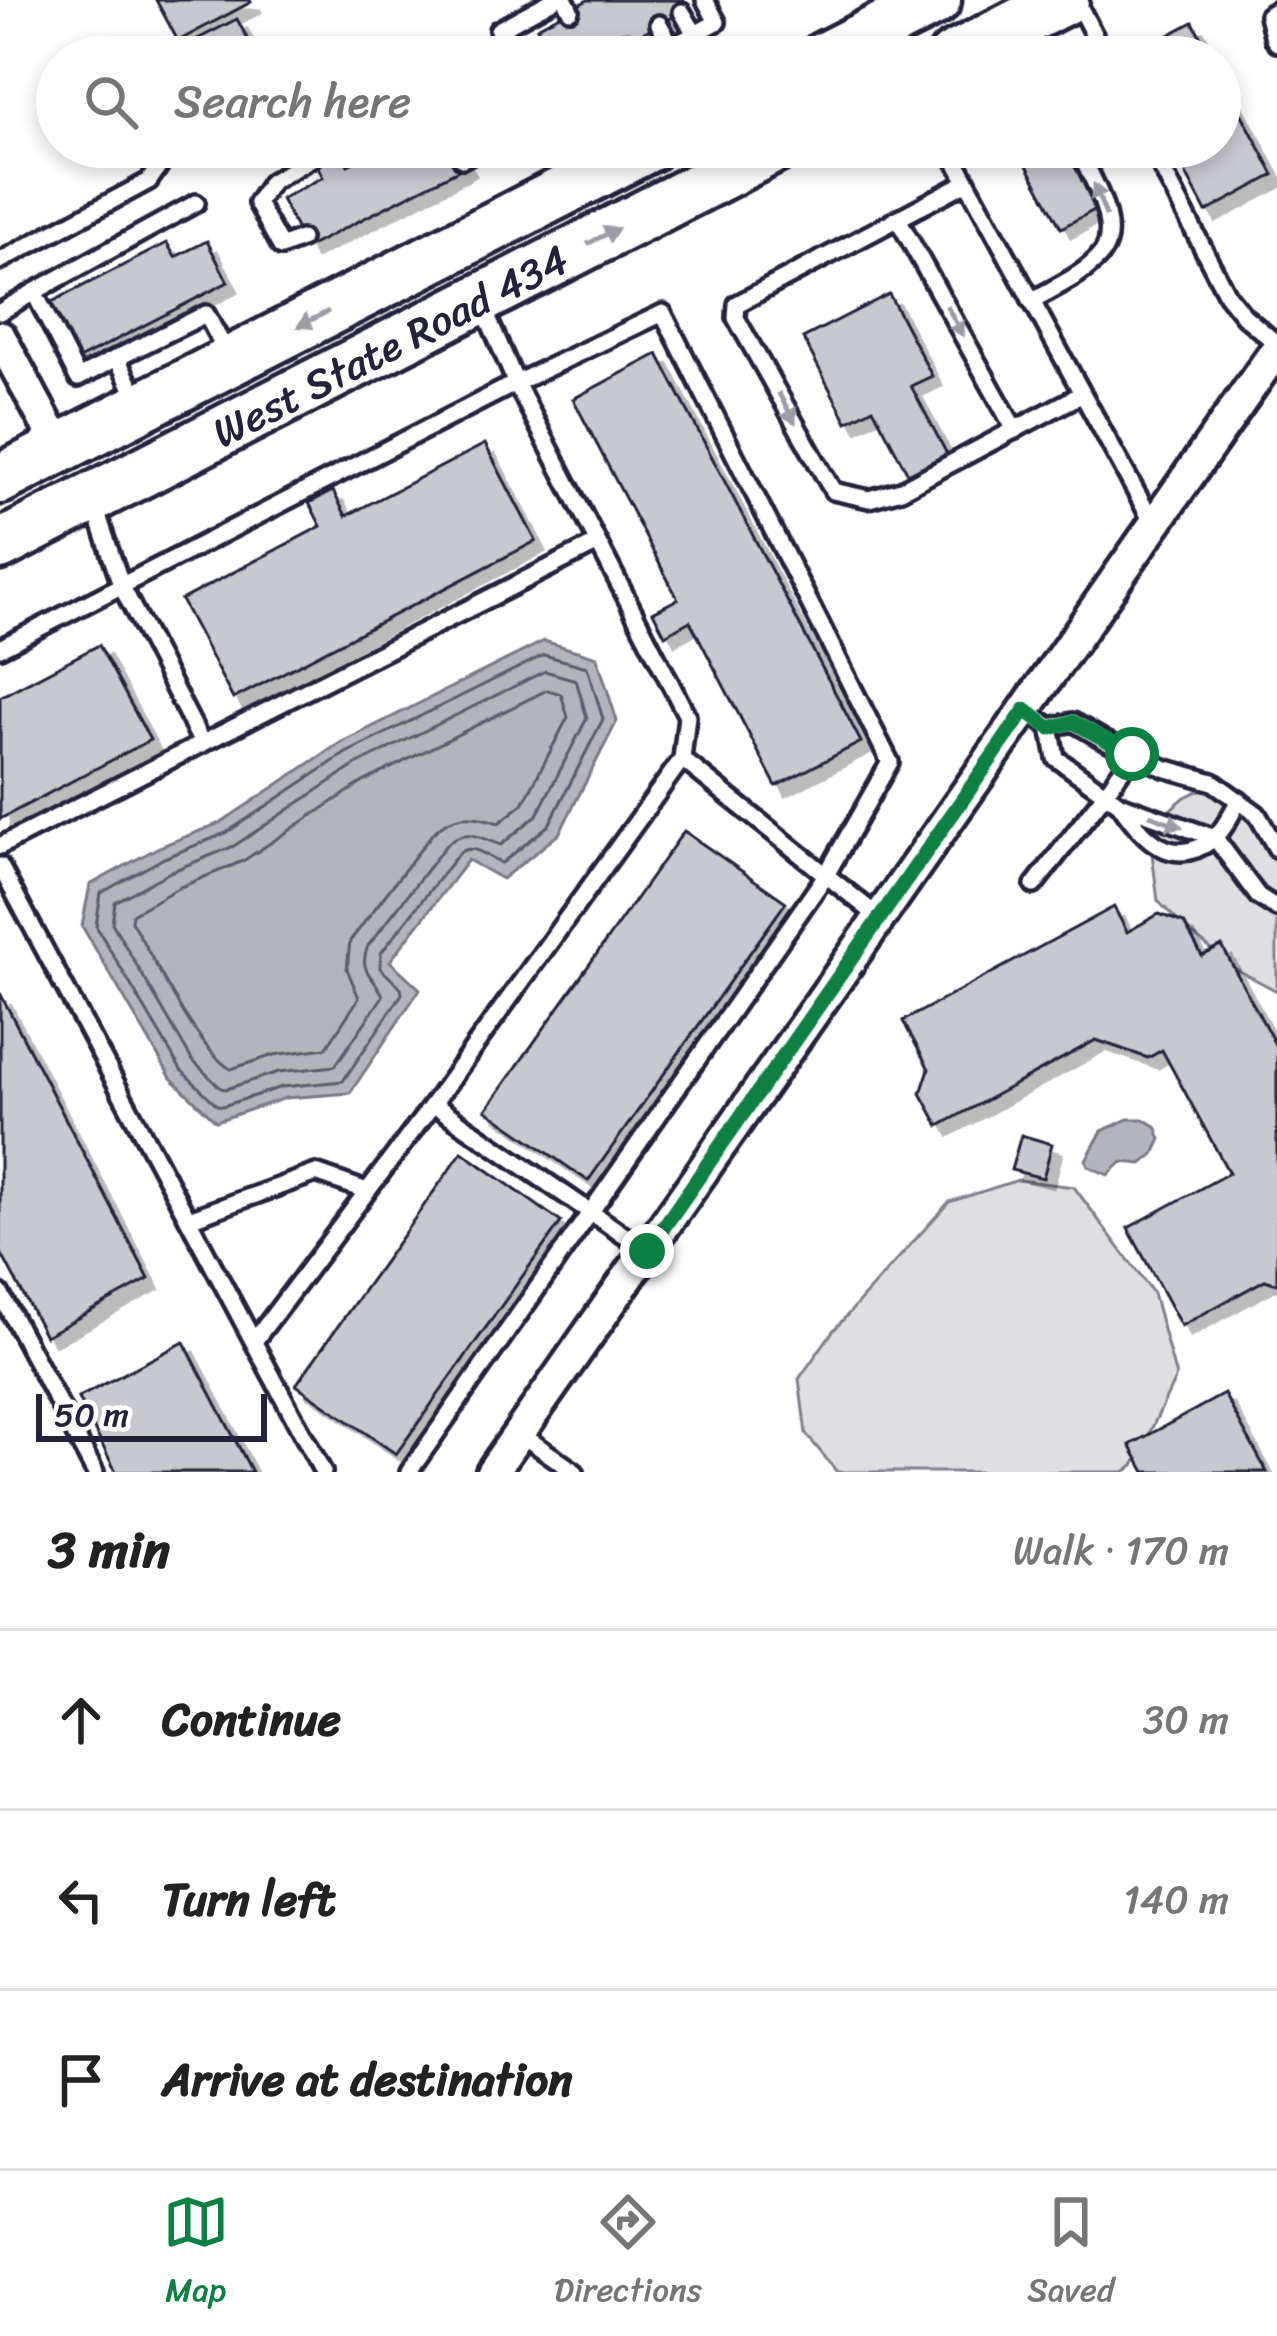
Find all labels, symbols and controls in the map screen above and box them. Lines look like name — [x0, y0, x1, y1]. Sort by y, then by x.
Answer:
search box — [36, 36, 1241, 168]
text: Search here — [174, 62, 411, 142]
icon: search — [78, 69, 144, 135]
one-way arrow — [1089, 182, 1108, 218]
street label: West State Road 434 — [199, 224, 582, 469]
one-way arrow — [586, 227, 620, 247]
one-way arrow — [943, 304, 964, 338]
one-way arrow — [296, 308, 331, 329]
one-way arrow — [776, 391, 797, 425]
route start — [1105, 727, 1159, 781]
one-way arrow — [1148, 813, 1184, 831]
route end — [620, 1224, 674, 1278]
text: 50 m — [54, 1386, 129, 1444]
scale bar — [36, 1388, 267, 1441]
text: 3 min — [48, 1505, 170, 1595]
text: Walk · 170 m — [1013, 1516, 1229, 1585]
text: Continue — [162, 1680, 341, 1760]
text: 30 m — [1143, 1685, 1229, 1754]
icon: ahead — [48, 1687, 114, 1753]
text: Turn left — [162, 1860, 335, 1940]
text: 140 m — [1123, 1865, 1229, 1934]
icon: left — [48, 1867, 114, 1933]
text: Arrive at destination — [162, 2040, 572, 2120]
icon: arrive — [48, 2047, 114, 2113]
tab: Map — [163, 2189, 229, 2319]
tab: Directions — [554, 2189, 702, 2319]
tab: Saved — [1027, 2189, 1114, 2319]

